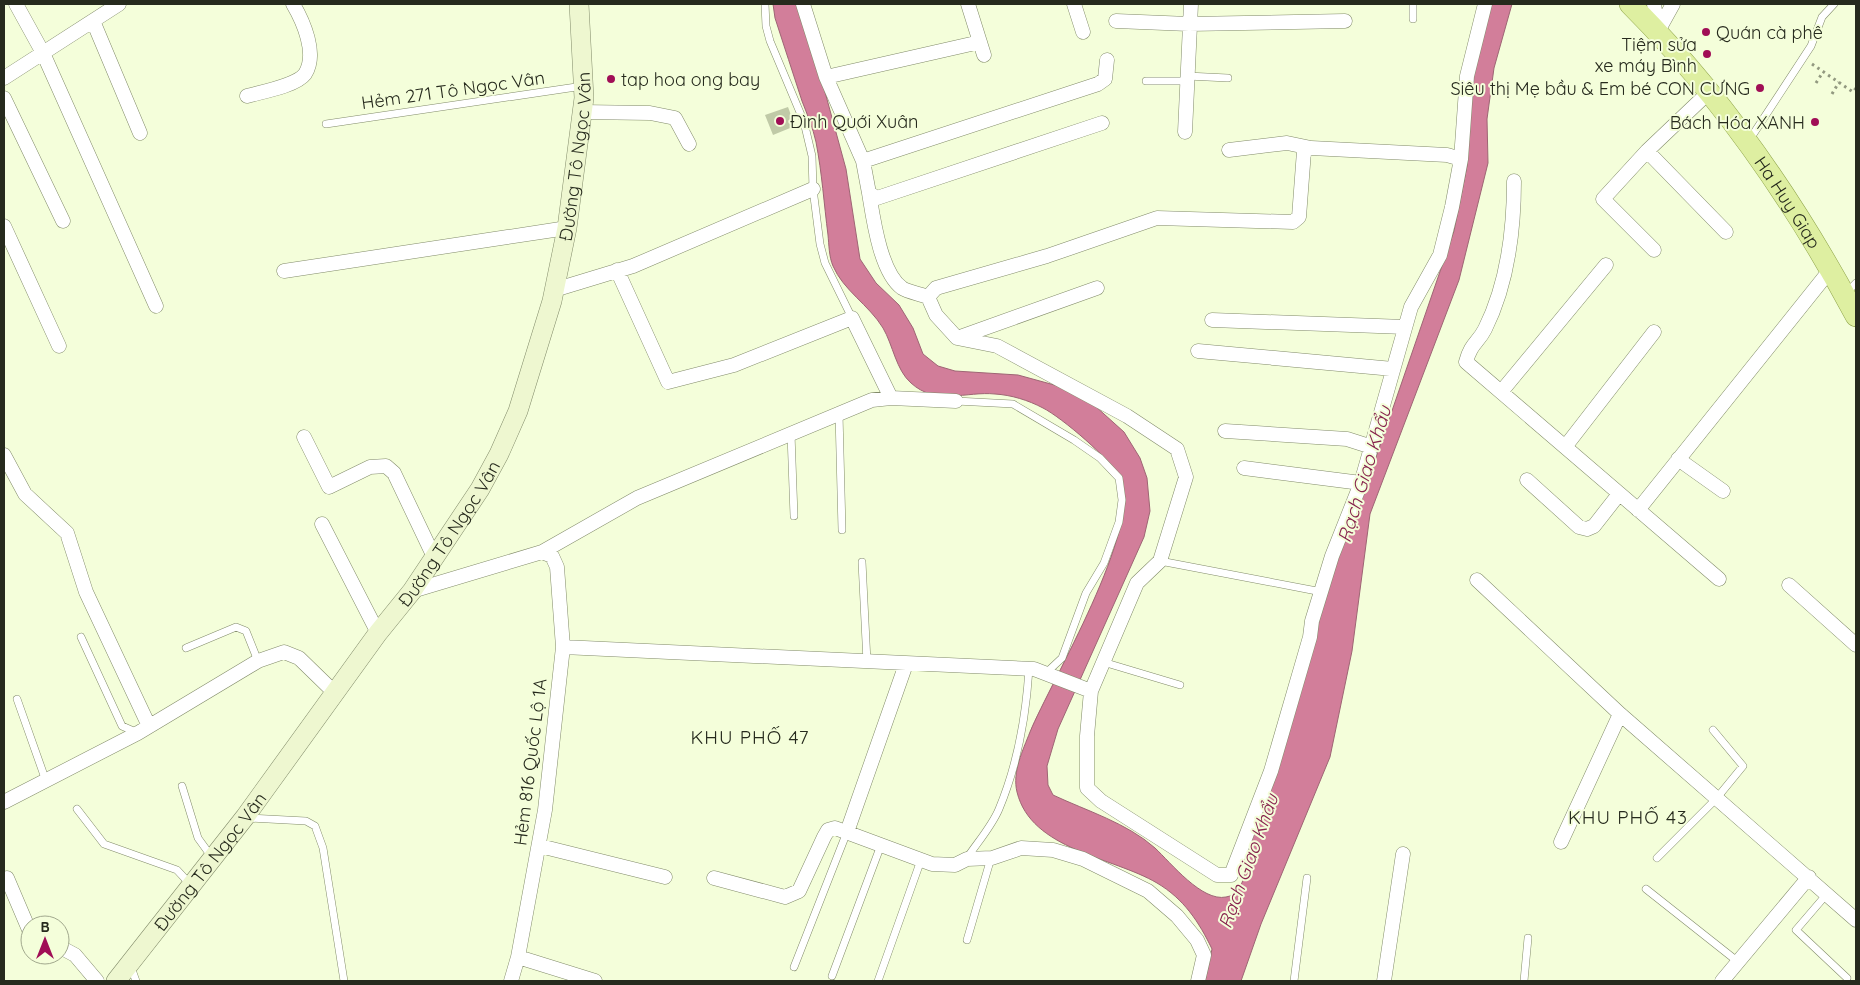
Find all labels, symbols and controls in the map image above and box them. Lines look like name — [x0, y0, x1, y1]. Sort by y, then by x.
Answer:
place label: Quán cà phê — [1716, 21, 1823, 44]
marker: Quán cà phê — [1700, 26, 1712, 38]
place label: Tiệm sửa xe máy Bình — [1595, 33, 1697, 77]
marker: Tiệm sửa xe máy Bình — [1701, 48, 1713, 60]
street label: Hẻm 271 Tô Ngọc Vân — [360, 66, 546, 114]
place label: tap hoa ong bay — [621, 68, 760, 91]
street label: Đường Tô Ngọc Vân — [553, 71, 596, 243]
marker: tap hoa ong bay — [605, 73, 617, 85]
place label: Siêu thị Mẹ bầu & Em bé CON CƯNG — [1450, 77, 1750, 100]
marker: Siêu thị Mẹ bầu & Em bé CON CƯNG — [1754, 82, 1766, 94]
place label: Đình Quới Xuân — [790, 110, 918, 133]
place label: Bách Hóa XANH — [1670, 111, 1805, 134]
marker: Đình Quới Xuân — [774, 115, 786, 127]
marker: Bách Hóa XANH — [1809, 116, 1821, 128]
street label: Ha Huy Giap — [1750, 152, 1826, 252]
water label: Rạch Giao Khẩu — [1332, 402, 1396, 545]
street label: Đường Tô Ngọc Vân — [393, 457, 505, 611]
street label: Hẻm 816 Quốc Lộ 1A — [508, 677, 552, 847]
district label: KHU PHỐ 47 — [690, 725, 810, 749]
street label: Đường Tô Ngọc Vân — [148, 787, 271, 935]
water label: Rạch Giao Khẩu — [1213, 789, 1284, 932]
district label: KHU PHỐ 43 — [1568, 805, 1688, 829]
north arrow — [20, 915, 70, 965]
text: B — [40, 918, 50, 936]

